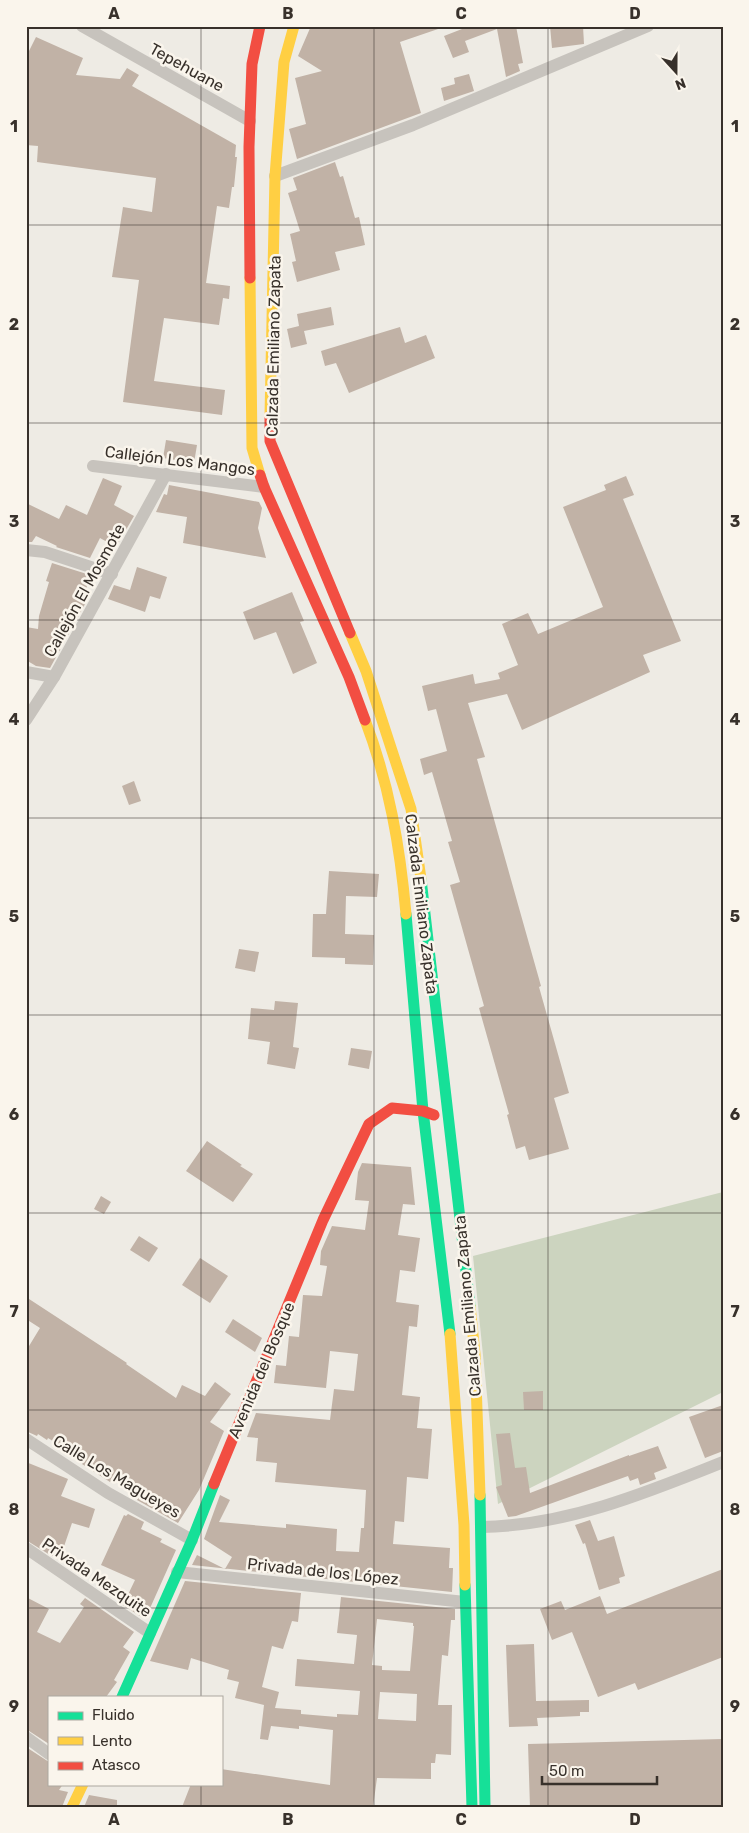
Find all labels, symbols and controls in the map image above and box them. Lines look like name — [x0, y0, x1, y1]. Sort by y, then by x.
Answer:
text: A — [108, 4, 120, 23]
text: B — [282, 4, 294, 23]
text: C — [455, 4, 467, 23]
text: D — [629, 4, 641, 23]
street label: Tepehuane — [146, 39, 227, 96]
north arrow — [652, 48, 702, 98]
text: N — [673, 74, 688, 93]
text: 1 — [10, 117, 18, 136]
text: 1 — [731, 117, 739, 136]
street label: Calzada Emiliano Zapata — [262, 255, 285, 437]
text: 2 — [9, 315, 19, 334]
text: 2 — [730, 315, 740, 334]
street label: Callejón Los Mangos — [104, 442, 256, 479]
text: 3 — [9, 512, 19, 531]
text: 3 — [730, 512, 740, 531]
street label: Callejón El Mosmote — [40, 520, 129, 660]
text: 4 — [9, 710, 20, 729]
text: 4 — [730, 710, 741, 729]
street label: Calzada Emiliano Zapata — [401, 813, 442, 995]
text: 5 — [9, 907, 19, 926]
text: 5 — [730, 907, 740, 926]
text: 6 — [9, 1105, 19, 1124]
text: 6 — [730, 1105, 740, 1124]
street label: Calzada Emiliano Zapata — [450, 1215, 485, 1397]
street label: Avenida del Bosque — [224, 1299, 299, 1441]
text: 7 — [9, 1302, 19, 1321]
text: 7 — [730, 1302, 740, 1321]
street label: Calle Los Magueyes — [50, 1431, 184, 1522]
text: 8 — [9, 1500, 20, 1519]
text: 8 — [730, 1500, 741, 1519]
street label: Privada Mezquite — [38, 1534, 155, 1621]
street label: Privada de los López — [246, 1554, 400, 1589]
legend — [48, 1696, 222, 1786]
text: 9 — [9, 1697, 19, 1716]
text: 9 — [730, 1697, 740, 1716]
text: Fluido — [92, 1706, 135, 1724]
text: Lento — [92, 1732, 132, 1750]
scale bar — [542, 1753, 656, 1785]
text: Atasco — [92, 1756, 140, 1774]
text: 50 m — [549, 1762, 584, 1780]
text: A — [108, 1810, 120, 1829]
text: B — [282, 1810, 294, 1829]
text: C — [455, 1810, 467, 1829]
text: D — [629, 1810, 641, 1829]

